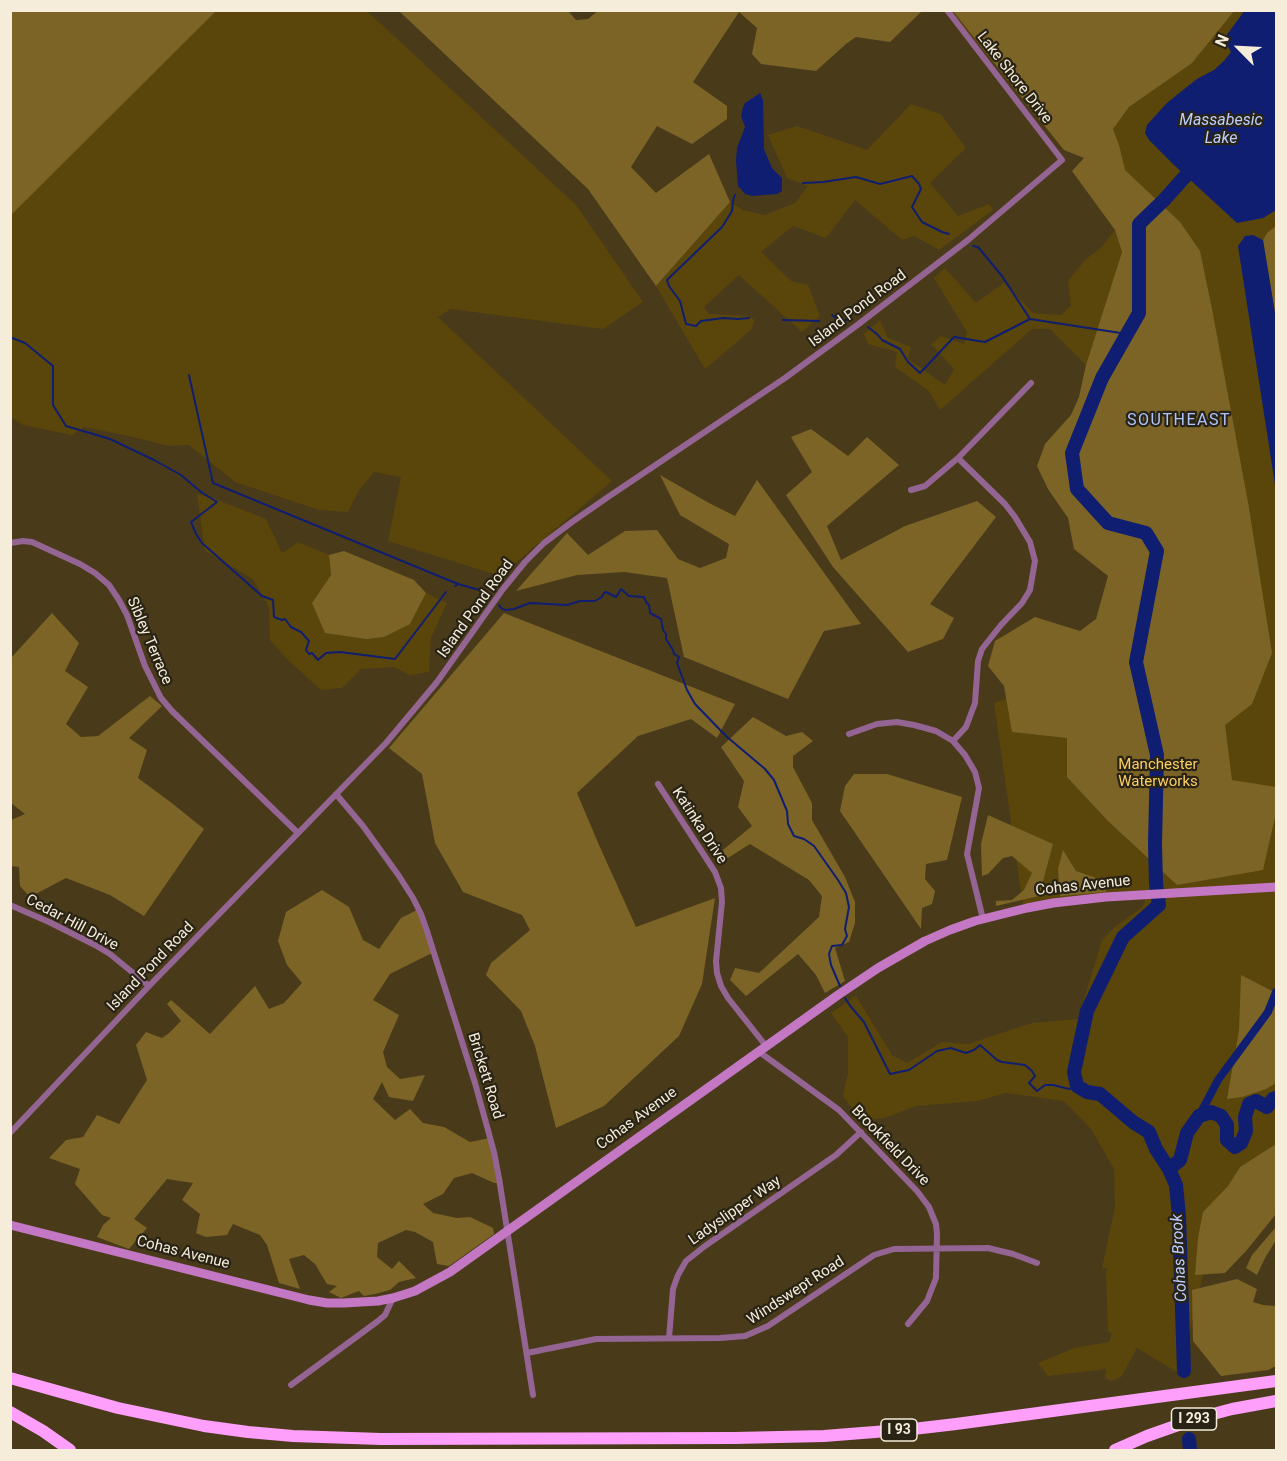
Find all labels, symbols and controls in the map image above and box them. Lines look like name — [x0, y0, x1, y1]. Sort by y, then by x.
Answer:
north arrow — [1209, 18, 1269, 78]
street label: Lake Shore Drive — [973, 29, 1055, 127]
text: N — [1211, 31, 1233, 50]
water label: Massabesic Lake — [1179, 111, 1263, 149]
street label: Island Pond Road — [806, 267, 910, 351]
district label: SOUTHEAST — [1127, 411, 1231, 431]
street label: Island Pond Road — [434, 556, 518, 662]
street label: Sibley Terrace — [122, 595, 176, 687]
park label: Manchester Waterworks — [1118, 756, 1198, 791]
street label: Katinka Drive — [668, 784, 730, 868]
street label: Cohas Avenue — [1035, 872, 1131, 900]
street label: Cedar Hill Drive — [23, 891, 121, 955]
street label: Island Pond Road — [104, 919, 198, 1015]
street label: Brickett Road — [463, 1031, 507, 1121]
street label: Cohas Avenue — [593, 1084, 681, 1154]
street label: Brookfield Drive — [847, 1102, 933, 1190]
street label: Ladyslipper Way — [685, 1172, 785, 1250]
water label: Cohas Brook — [1168, 1213, 1192, 1303]
street label: Cohas Avenue — [135, 1233, 231, 1273]
street label: Windswept Road — [744, 1253, 848, 1329]
road number: I 293 — [1172, 1408, 1216, 1430]
road number: I 93 — [881, 1419, 917, 1441]

